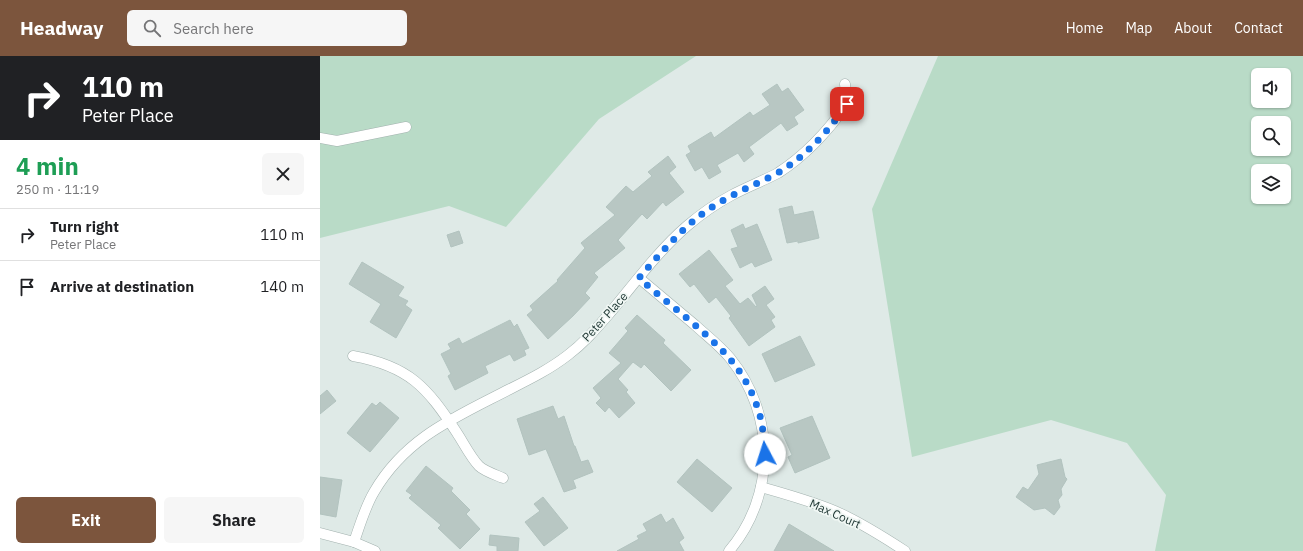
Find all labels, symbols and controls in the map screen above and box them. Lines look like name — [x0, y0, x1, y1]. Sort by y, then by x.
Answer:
search box — [127, 10, 407, 46]
text: Headway — [20, 16, 103, 40]
icon: search — [141, 17, 163, 39]
text: Search here — [173, 19, 254, 38]
text: Home — [1066, 19, 1103, 37]
text: Map — [1125, 19, 1152, 37]
text: About — [1174, 19, 1212, 37]
text: Contact — [1234, 19, 1283, 37]
text: 110 m — [82, 68, 164, 105]
map controls — [1251, 68, 1291, 204]
button: sound — [1251, 68, 1291, 108]
icon: right — [16, 72, 68, 124]
pin — [830, 87, 864, 121]
icon: arrive — [836, 93, 858, 115]
text: Peter Place — [82, 104, 174, 127]
button: search — [1251, 116, 1291, 156]
text: 4 min — [16, 150, 79, 182]
button: close — [262, 153, 304, 195]
button: layers — [1251, 164, 1291, 204]
text: 250 m · 11:19 — [16, 181, 99, 198]
text: Turn right — [50, 217, 119, 236]
icon: right — [16, 224, 38, 246]
text: 110 m — [260, 225, 304, 244]
text: Peter Place — [50, 236, 116, 253]
icon: arrive — [16, 276, 38, 298]
text: Arrive at destination — [50, 277, 194, 296]
text: 140 m — [260, 277, 304, 296]
street label: Peter Place — [579, 289, 631, 344]
position arrow — [744, 433, 786, 475]
street label: Max Court — [807, 496, 863, 532]
button: Exit — [16, 497, 156, 543]
button: Share — [164, 497, 304, 543]

